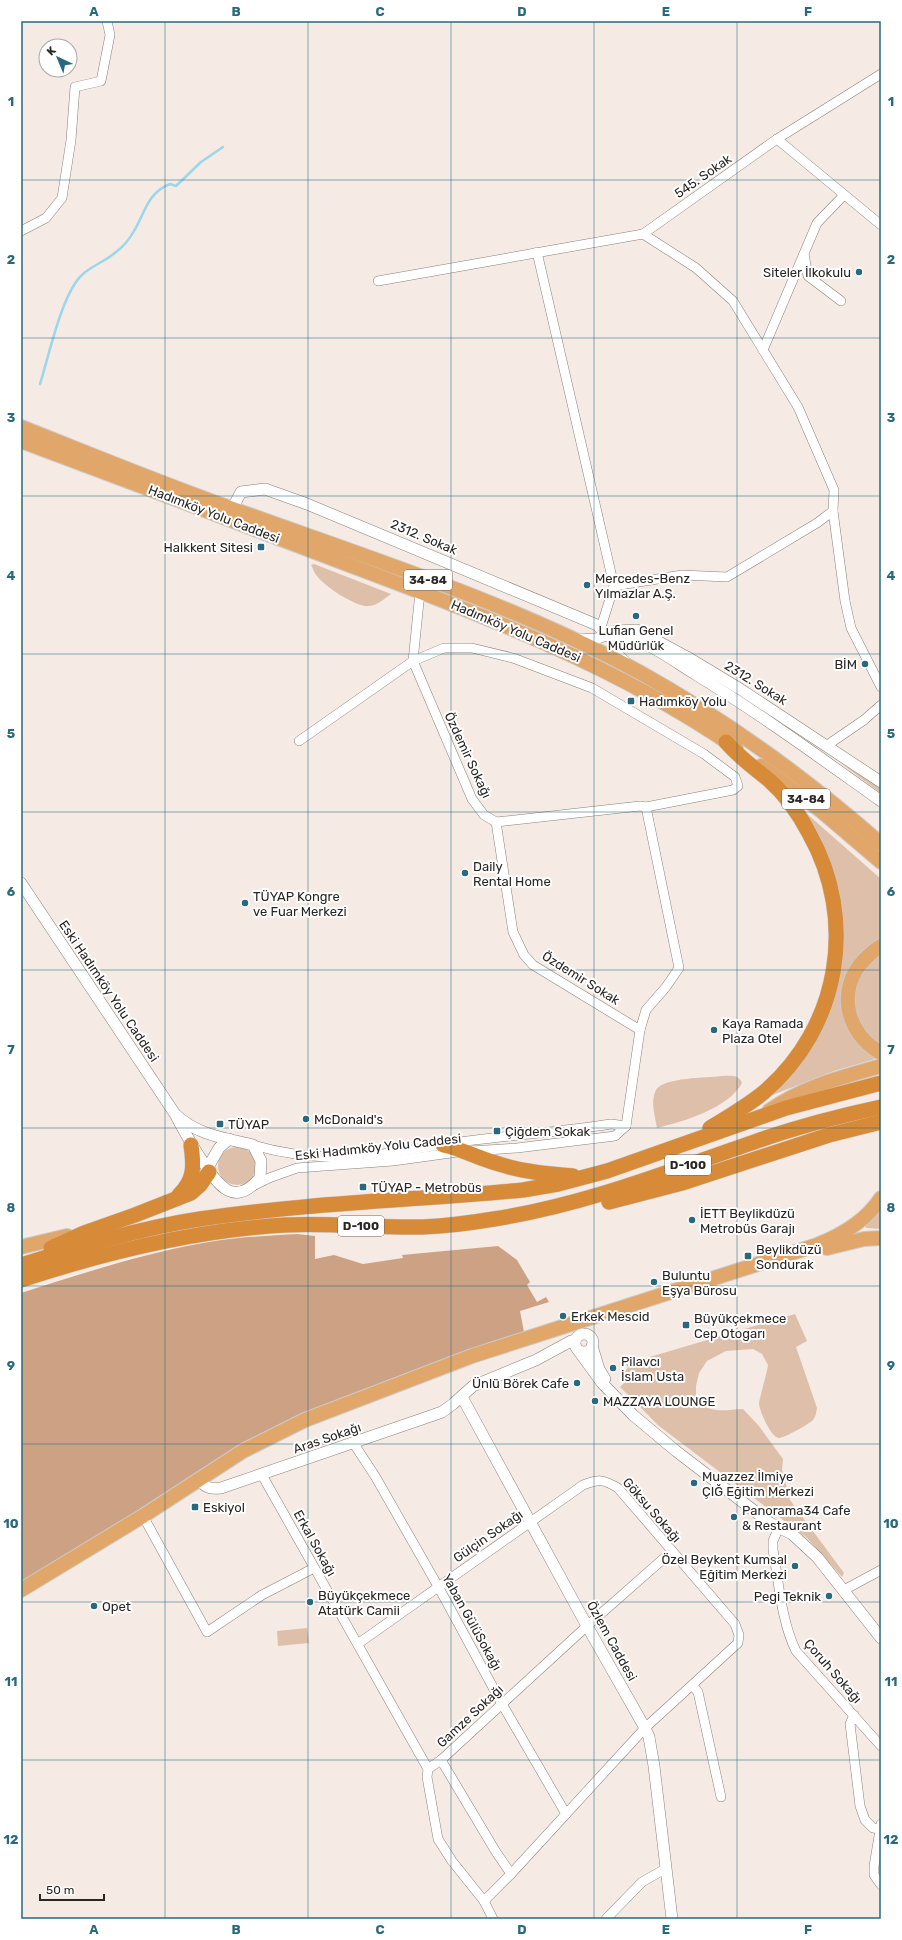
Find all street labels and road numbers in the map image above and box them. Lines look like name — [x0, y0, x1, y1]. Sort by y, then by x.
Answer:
street label: 545. Sokak — [672, 151, 735, 201]
street label: Hadımköy Yolu Caddesi — [146, 482, 282, 546]
street label: 2312. Sokak — [388, 516, 460, 558]
road number: 34-84 — [404, 570, 452, 590]
street label: Hadımköy Yolu Caddesi — [449, 597, 583, 665]
street label: 2312. Sokak — [722, 658, 790, 708]
street label: Özdemir Sokağı — [441, 710, 494, 801]
road number: 34-84 — [782, 789, 830, 809]
street label: Eski Hadımköy Yolu Caddesi — [56, 918, 162, 1064]
street label: Özdemir Sokak — [539, 948, 623, 1008]
street label: Eski Hadımköy Yolu Caddesi — [294, 1131, 462, 1163]
road number: D-100 — [665, 1155, 711, 1175]
road number: D-100 — [338, 1216, 384, 1236]
street label: Aras Sokağı — [291, 1419, 363, 1458]
street label: Göksu Sokağı — [619, 1475, 684, 1546]
street label: Erkal Sokağı — [290, 1507, 339, 1579]
street label: Gülçin Sokağı — [450, 1507, 526, 1566]
street label: Yaban GülüSokağı — [438, 1571, 505, 1673]
street label: Özlem Caddesi — [584, 1598, 640, 1684]
street label: Çoruh Sokağı — [800, 1636, 865, 1707]
street label: Gamze Sokağı — [434, 1682, 507, 1751]

